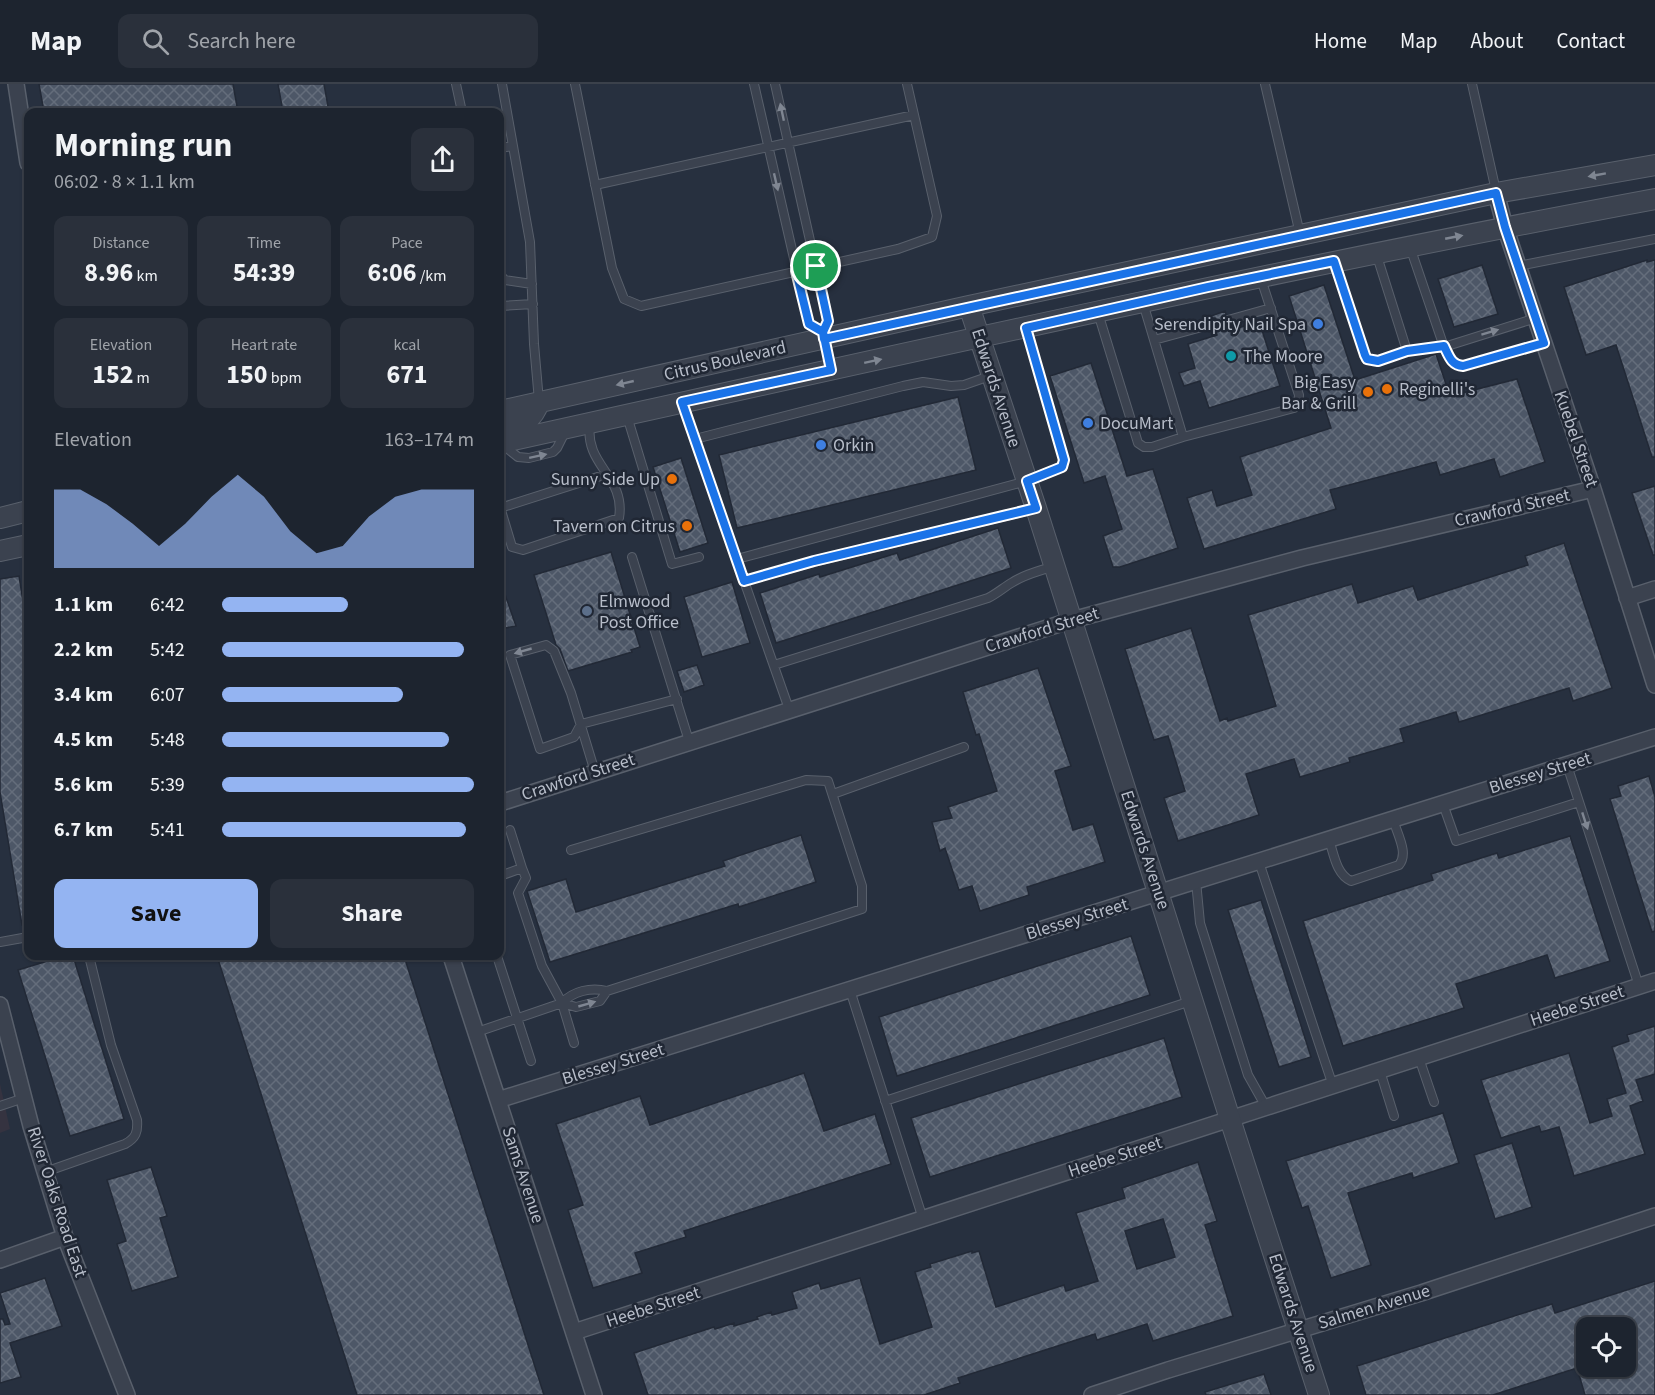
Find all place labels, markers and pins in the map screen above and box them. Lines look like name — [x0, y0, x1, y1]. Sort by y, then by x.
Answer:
pin — [790, 240, 841, 291]
place label: Serendipity Nail Spa — [1154, 312, 1306, 337]
marker: Serendipity Nail Spa — [1311, 317, 1325, 331]
place label: The Moore — [1243, 344, 1323, 369]
marker: The Moore — [1224, 349, 1238, 363]
place label: Big Easy Bar & Grill — [1281, 370, 1357, 416]
place label: Reginelli's — [1399, 377, 1475, 402]
marker: Reginelli's — [1380, 382, 1394, 396]
marker: Big Easy Bar & Grill — [1361, 385, 1375, 399]
place label: DocuMart — [1100, 411, 1173, 436]
marker: DocuMart — [1081, 416, 1095, 430]
place label: Orkin — [833, 433, 874, 458]
marker: Orkin — [814, 438, 828, 452]
place label: Sunny Side Up — [551, 467, 660, 492]
marker: Sunny Side Up — [665, 472, 679, 486]
place label: Tavern on Citrus — [553, 514, 675, 539]
marker: Tavern on Citrus — [680, 519, 694, 533]
place label: Elmwood Post Office — [599, 589, 679, 635]
marker: Elmwood Post Office — [580, 604, 594, 618]

